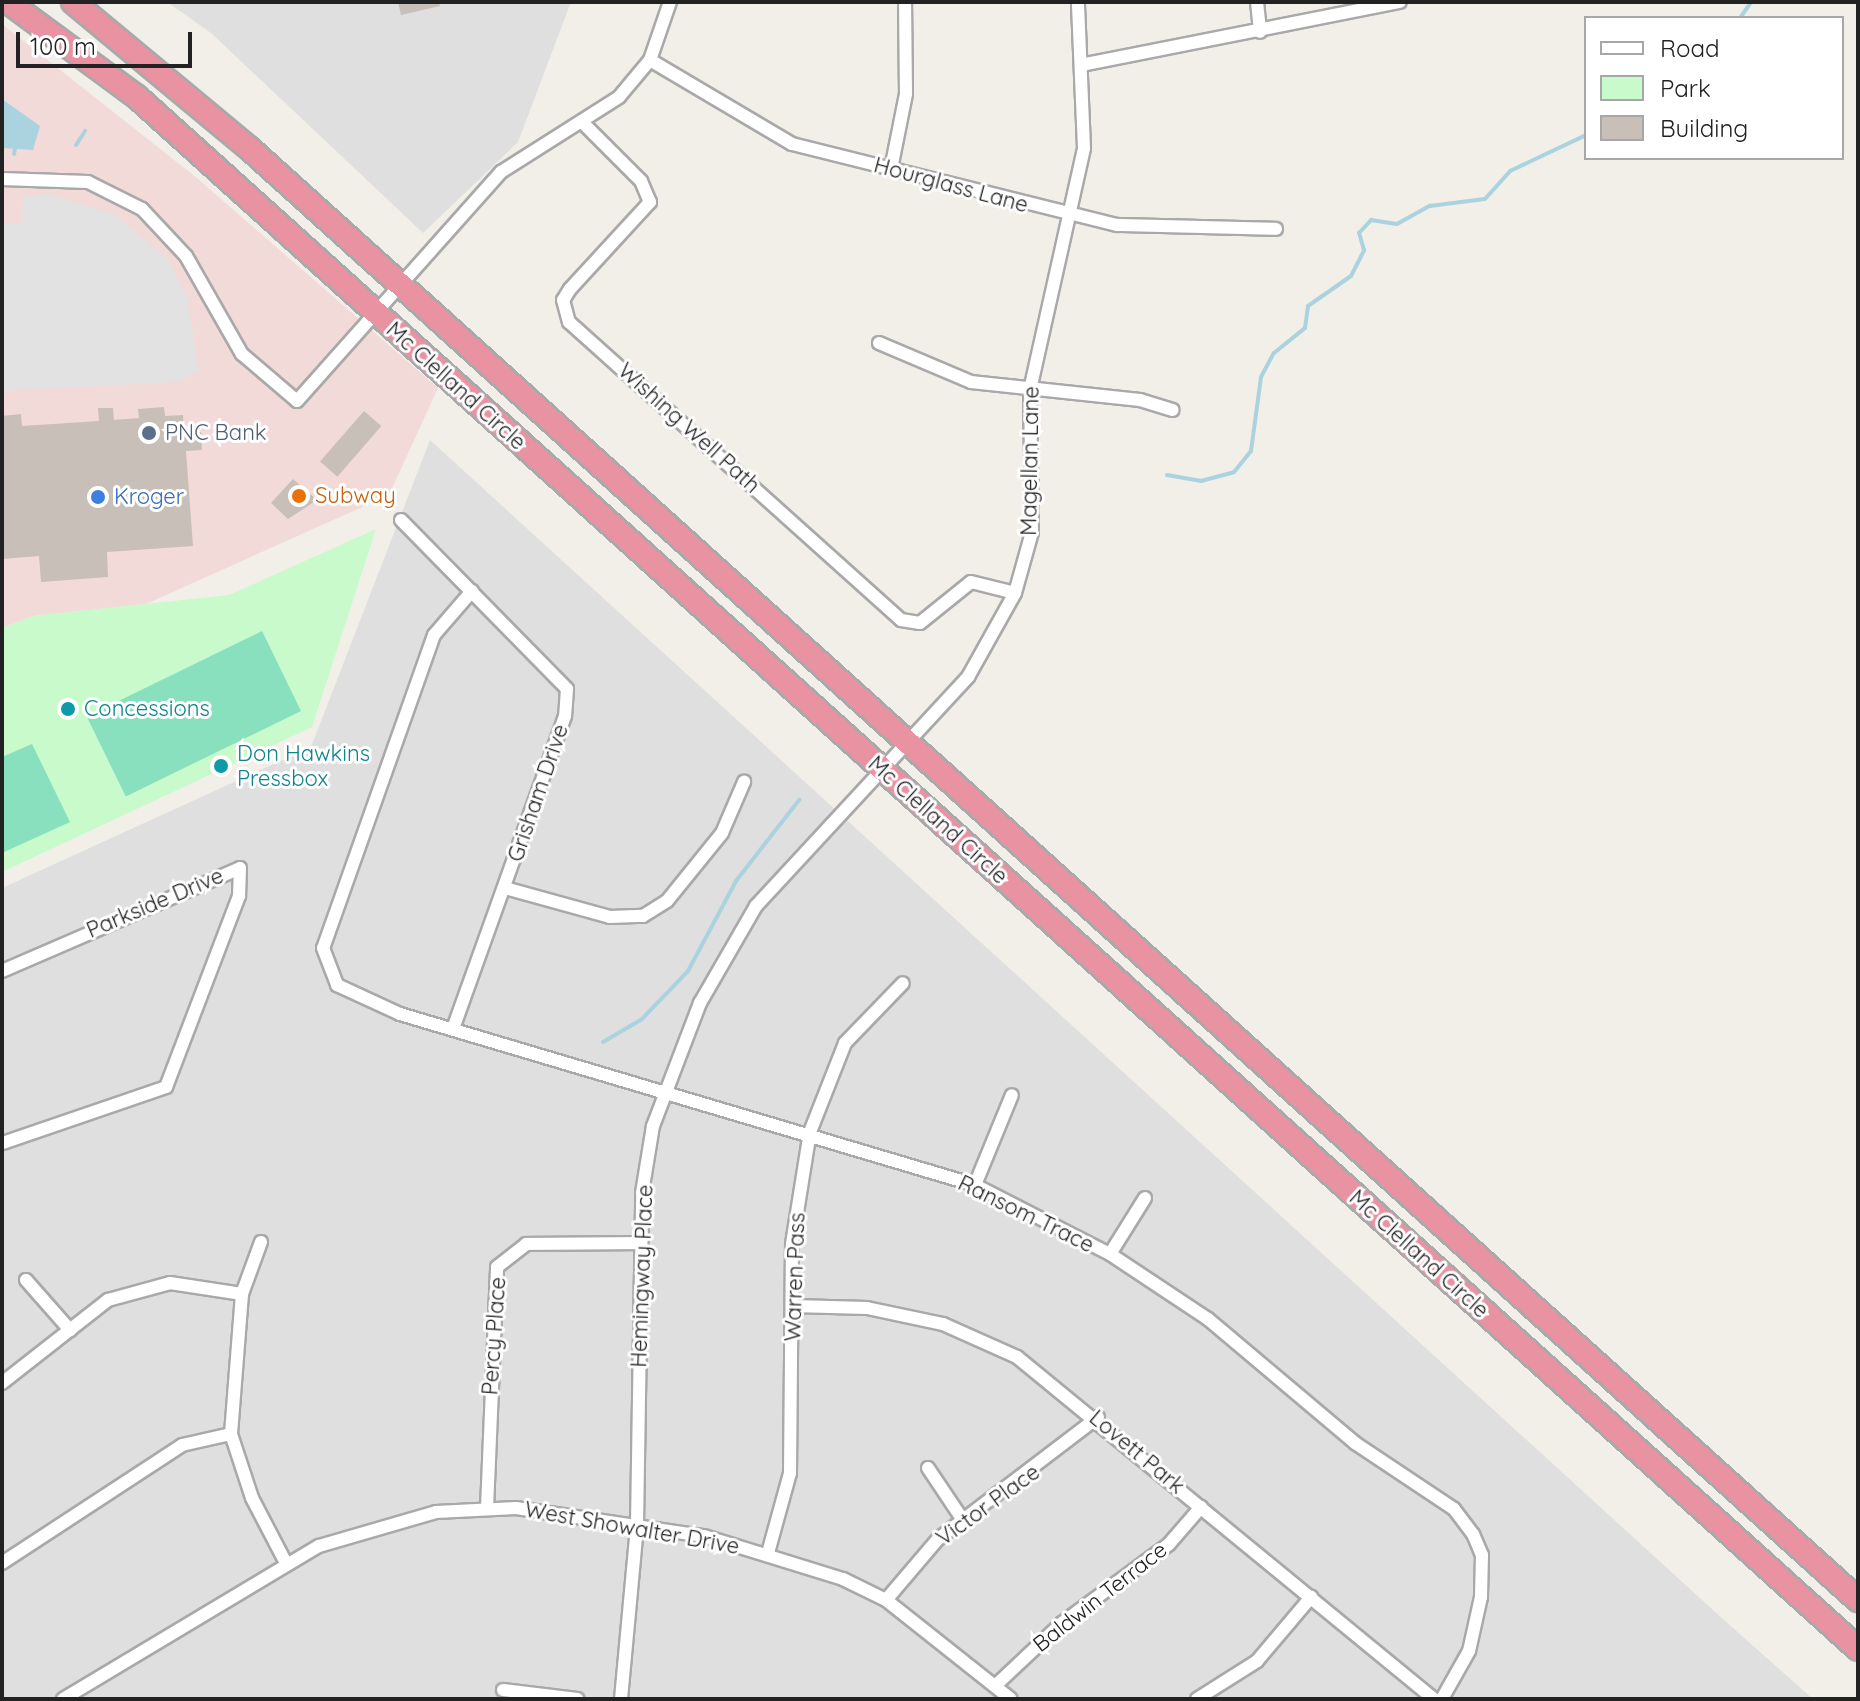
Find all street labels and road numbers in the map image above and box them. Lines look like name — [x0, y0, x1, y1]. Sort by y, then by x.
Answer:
street label: Hourglass Lane — [871, 152, 1031, 218]
street label: Mc Clelland Circle — [381, 316, 531, 456]
street label: Wishing Well Path — [613, 357, 765, 499]
street label: Magellan Lane — [1015, 386, 1045, 536]
street label: Grisham Drive — [502, 721, 574, 865]
street label: Mc Clelland Circle — [863, 750, 1013, 890]
street label: Parkside Drive — [83, 862, 227, 944]
street label: Ransom Trace — [954, 1170, 1098, 1258]
street label: Hemingway Place — [626, 1184, 658, 1368]
street label: Mc Clelland Circle — [1344, 1184, 1494, 1324]
street label: Warren Pass — [780, 1212, 810, 1342]
street label: Percy Place — [477, 1276, 511, 1396]
street label: Lovett Park — [1084, 1404, 1190, 1500]
street label: Victor Place — [931, 1459, 1045, 1551]
street label: West Showalter Drive — [523, 1496, 741, 1560]
street label: Baldwin Terrace — [1028, 1537, 1172, 1657]

